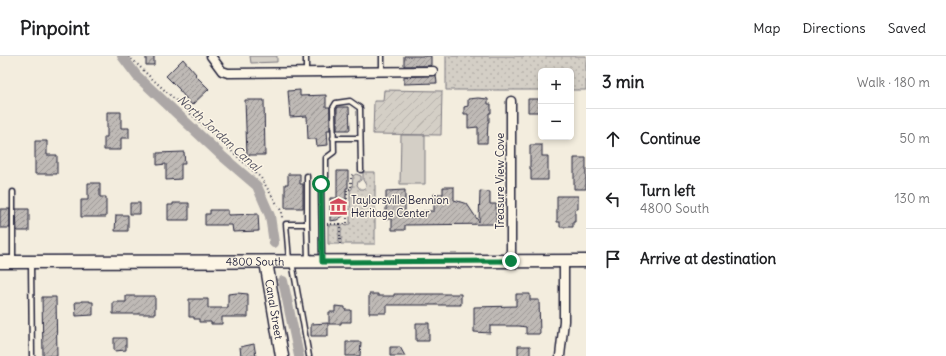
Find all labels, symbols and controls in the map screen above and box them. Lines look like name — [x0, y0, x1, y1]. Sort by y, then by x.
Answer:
text: Pinpoint — [20, 16, 90, 40]
text: Map — [753, 19, 780, 37]
text: Directions — [802, 19, 866, 37]
text: Saved — [888, 19, 926, 37]
map controls — [538, 68, 574, 140]
button: + — [538, 68, 574, 104]
text: 3 min — [602, 71, 644, 93]
text: Walk · 180 m — [857, 74, 930, 91]
water label: North Jordan Canal — [175, 92, 265, 176]
button: − — [538, 104, 574, 140]
icon: ahead — [602, 128, 624, 150]
text: Continue — [640, 129, 701, 148]
text: 50 m — [899, 130, 930, 147]
street label: Treasure View Cove — [493, 133, 507, 229]
route start — [312, 175, 330, 193]
text: Turn left — [640, 181, 695, 200]
icon: left — [602, 188, 624, 210]
text: 130 m — [894, 190, 930, 207]
place label: Taylorsville Bennion Heritage Center — [351, 193, 449, 220]
museum icon: Taylorsville Bennion Heritage Center — [328, 196, 348, 216]
text: 4800 South — [640, 200, 709, 217]
icon: arrive — [602, 248, 624, 270]
text: Arrive at destination — [640, 249, 776, 268]
route end — [502, 252, 520, 270]
street label: 4800 South — [226, 255, 284, 269]
street label: Canal Street — [262, 278, 286, 341]

